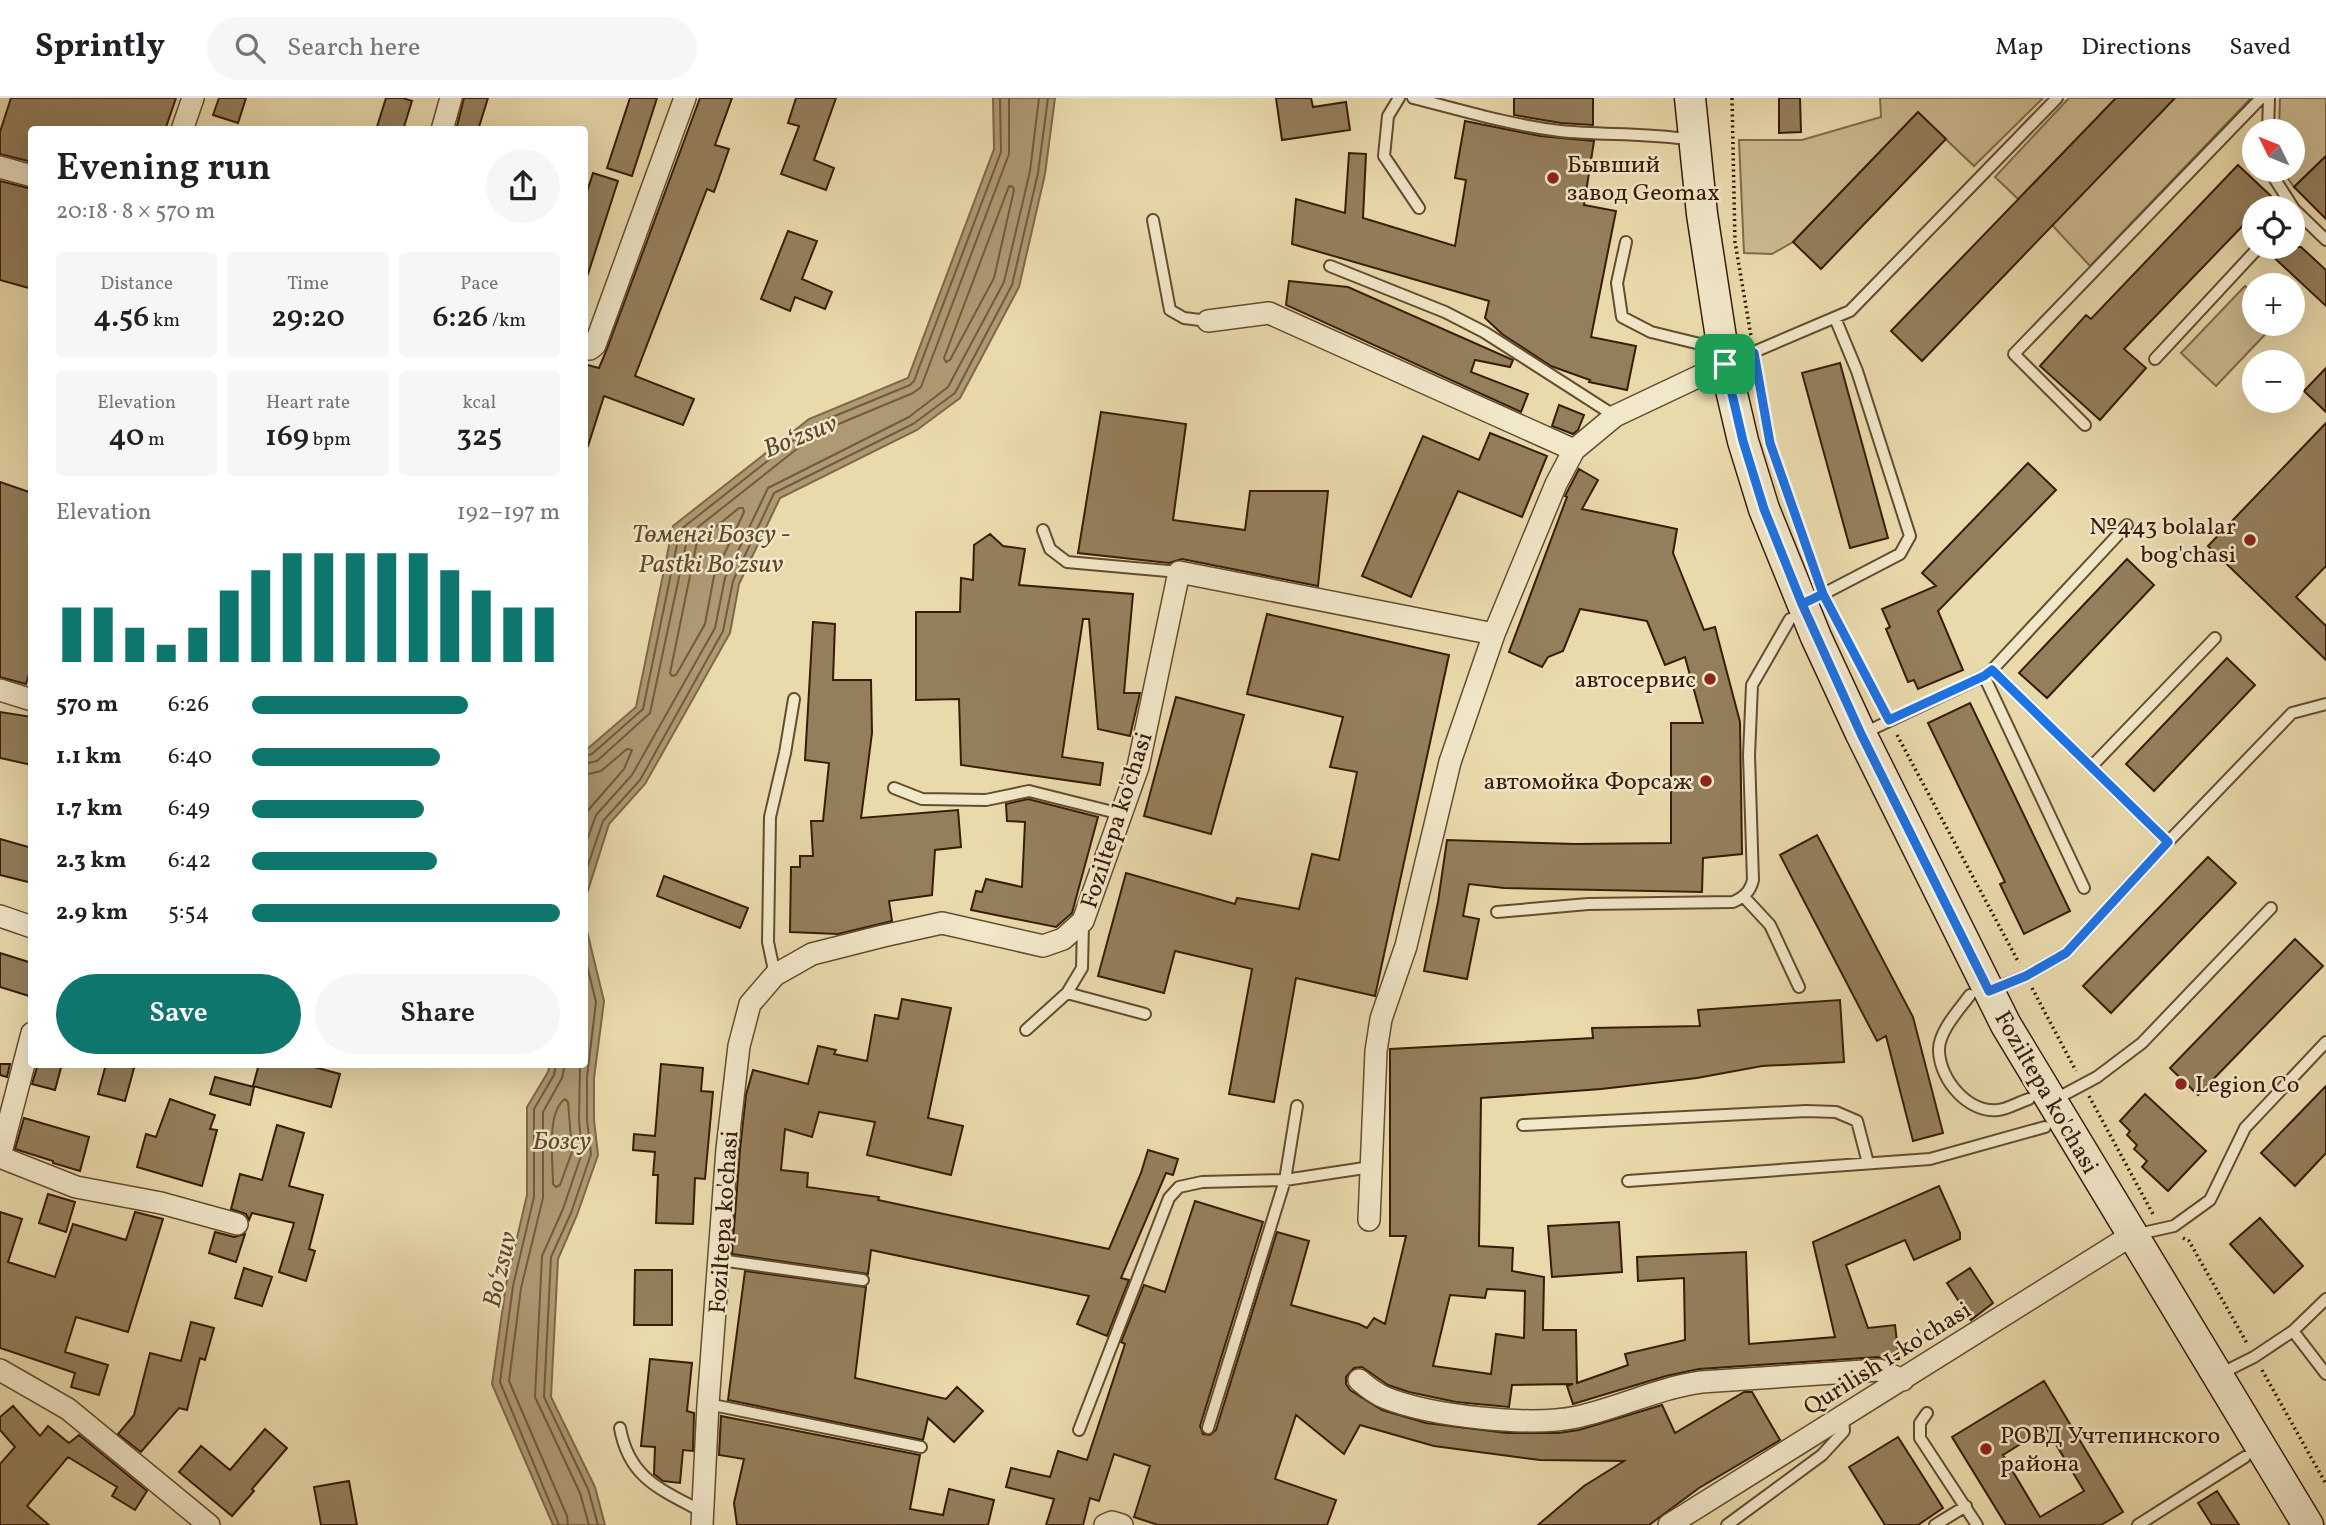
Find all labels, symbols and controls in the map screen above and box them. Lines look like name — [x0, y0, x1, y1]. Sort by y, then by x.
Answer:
search box — [207, 17, 697, 80]
text: Sprintly — [35, 25, 165, 71]
icon: search — [231, 29, 269, 67]
text: Search here — [287, 30, 420, 66]
text: Map — [1995, 31, 2043, 65]
text: Directions — [2081, 31, 2191, 65]
text: Saved — [2229, 31, 2291, 65]
north arrow — [2242, 119, 2305, 182]
map controls — [2242, 119, 2305, 413]
text: Evening run — [56, 143, 271, 196]
button: share — [486, 149, 560, 223]
place label: Бывший завод Geomax — [1567, 149, 1720, 211]
marker: Бывший завод Geomax — [1545, 170, 1561, 186]
text: 20:18 · 8 × 570 m — [56, 196, 215, 228]
button: locate — [2242, 196, 2305, 259]
text: Distance — [100, 271, 173, 297]
text: Time — [287, 271, 329, 297]
text: Pace — [460, 271, 498, 297]
button: + — [2242, 273, 2305, 336]
text: 4.56 — [93, 297, 149, 339]
text: 29:20 — [271, 297, 345, 339]
text: 6:26 — [433, 297, 488, 339]
text: km — [149, 308, 180, 334]
text: /km — [488, 308, 526, 334]
pin — [1695, 334, 1755, 394]
icon: arrive — [1706, 345, 1744, 383]
button: − — [2242, 350, 2305, 413]
text: Elevation — [97, 390, 176, 416]
text: Heart rate — [266, 390, 350, 416]
text: kcal — [462, 390, 496, 416]
water label: Boʻzsuv — [758, 406, 843, 468]
text: 40 — [108, 416, 144, 458]
text: 169 — [265, 416, 309, 458]
text: 325 — [457, 416, 502, 458]
text: m — [144, 427, 165, 453]
text: bpm — [309, 427, 351, 453]
text: Elevation — [56, 497, 152, 529]
text: 192–197 m — [457, 497, 560, 529]
place label: №443 bolalar bog'chasi — [2089, 511, 2236, 573]
water label: Төменгі Бозсу - Pastki Boʻzsuv — [632, 517, 790, 583]
marker: №443 bolalar bog'chasi — [2242, 532, 2258, 548]
place label: автосервис — [1575, 664, 1696, 698]
marker: автосервис — [1702, 671, 1718, 687]
text: 570 m — [56, 689, 118, 721]
text: 6:26 — [168, 689, 209, 721]
street label: Foziltepa ko'chasi — [1073, 728, 1162, 913]
text: 1.1 km — [56, 741, 122, 773]
text: 6:40 — [168, 741, 212, 773]
place label: автомойка Форсаж — [1484, 766, 1692, 800]
marker: автомойка Форсаж — [1698, 773, 1714, 789]
text: 1.7 km — [56, 793, 123, 825]
text: 6:49 — [168, 793, 210, 825]
text: 2.3 km — [56, 845, 127, 877]
text: 6:42 — [168, 845, 211, 877]
text: 2.9 km — [56, 897, 128, 929]
text: 5:54 — [168, 897, 209, 929]
button: Save — [56, 974, 301, 1054]
button: Share — [315, 974, 560, 1054]
street label: Foziltepa ko'chasi — [1985, 1005, 2106, 1181]
place label: Legion Co — [2195, 1069, 2300, 1103]
marker: Legion Co — [2173, 1076, 2189, 1092]
water label: Бозсу — [533, 1124, 591, 1160]
street label: Foziltepa ko'chasi — [702, 1129, 748, 1315]
water label: Boʻzsuv — [475, 1228, 527, 1311]
street label: Qurilish 1-ko'chasi — [1798, 1294, 1978, 1425]
place label: РОВД Учтепинского района — [2000, 1420, 2220, 1482]
marker: РОВД Учтепинского района — [1978, 1441, 1994, 1457]

